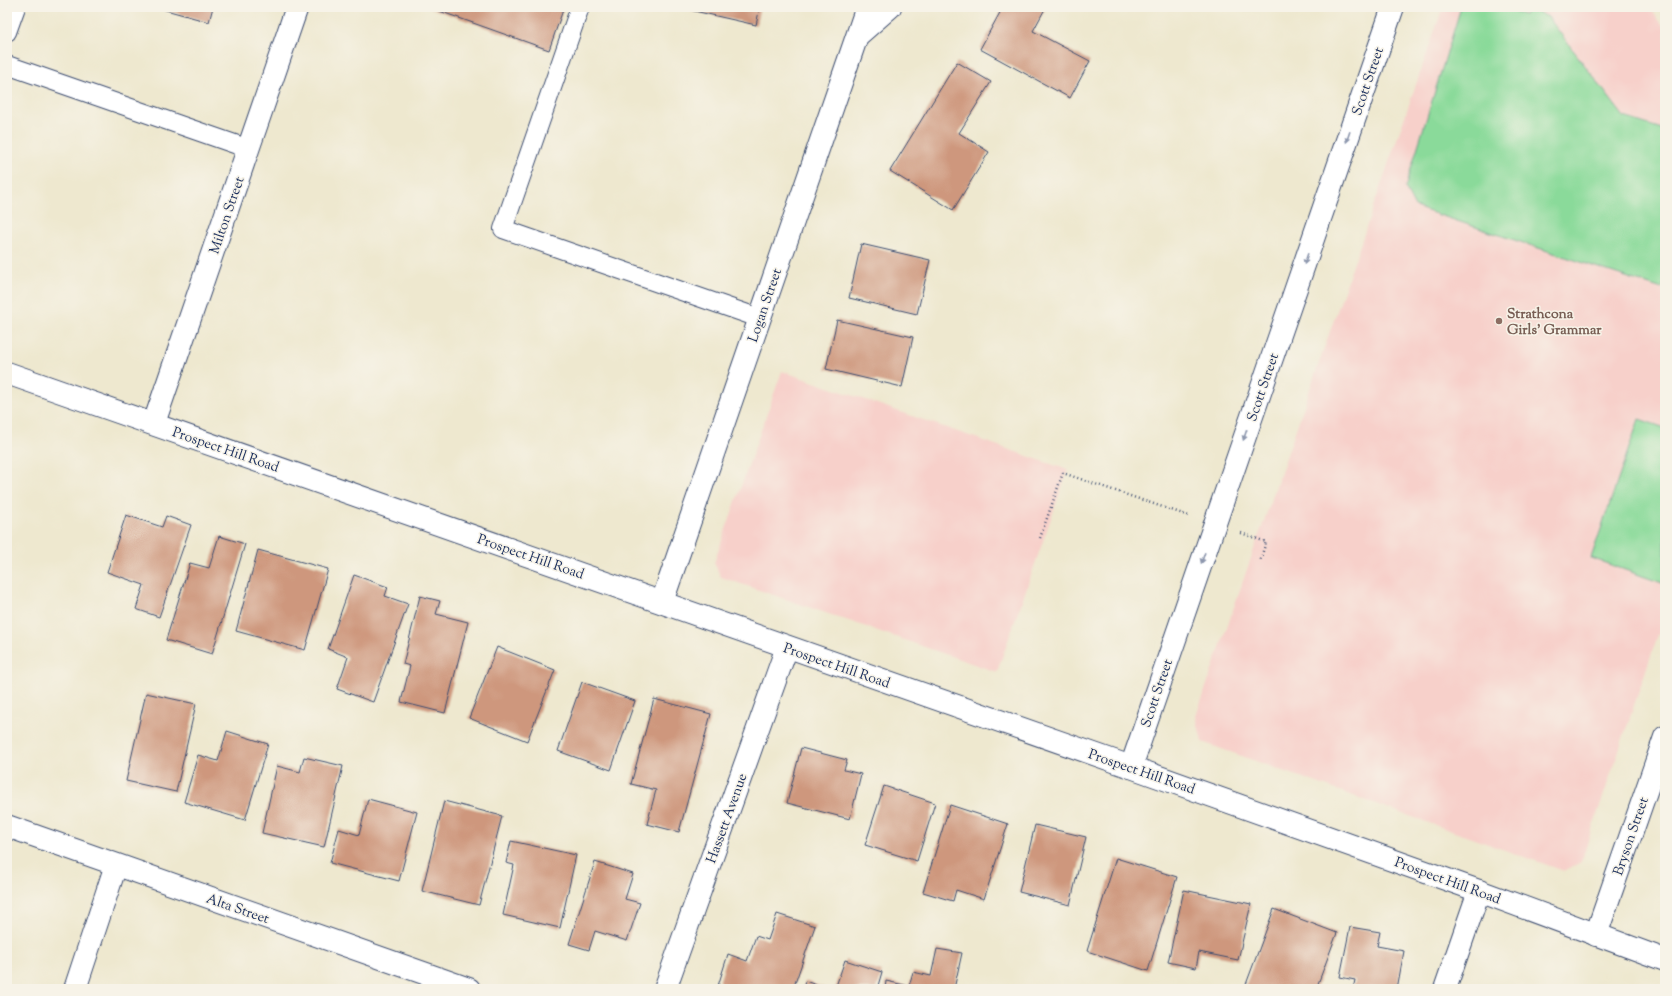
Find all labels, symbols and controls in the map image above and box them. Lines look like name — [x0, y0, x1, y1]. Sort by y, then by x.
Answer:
street label: Scott Street — [1348, 45, 1390, 118]
one-way arrow — [1345, 131, 1351, 143]
street label: Milton Street — [205, 174, 251, 257]
one-way arrow — [1302, 254, 1308, 266]
street label: Logan Street — [744, 266, 788, 345]
place label: Strathcona Girls' Grammar — [1507, 305, 1602, 341]
marker: Strathcona Girls' Grammar — [1494, 316, 1504, 326]
street label: Scott Street — [1243, 351, 1285, 424]
street label: Prospect Hill Road — [169, 423, 282, 479]
one-way arrow — [1242, 430, 1248, 442]
street label: Prospect Hill Road — [474, 530, 587, 586]
one-way arrow — [1199, 553, 1205, 565]
street label: Prospect Hill Road — [780, 639, 893, 695]
street label: Scott Street — [1137, 657, 1179, 730]
street label: Prospect Hill Road — [1085, 745, 1198, 801]
street label: Hassett Avenue — [702, 771, 753, 866]
street label: Bryson Street — [1609, 795, 1655, 878]
street label: Prospect Hill Road — [1391, 853, 1503, 910]
street label: Alta Street — [203, 890, 272, 930]

